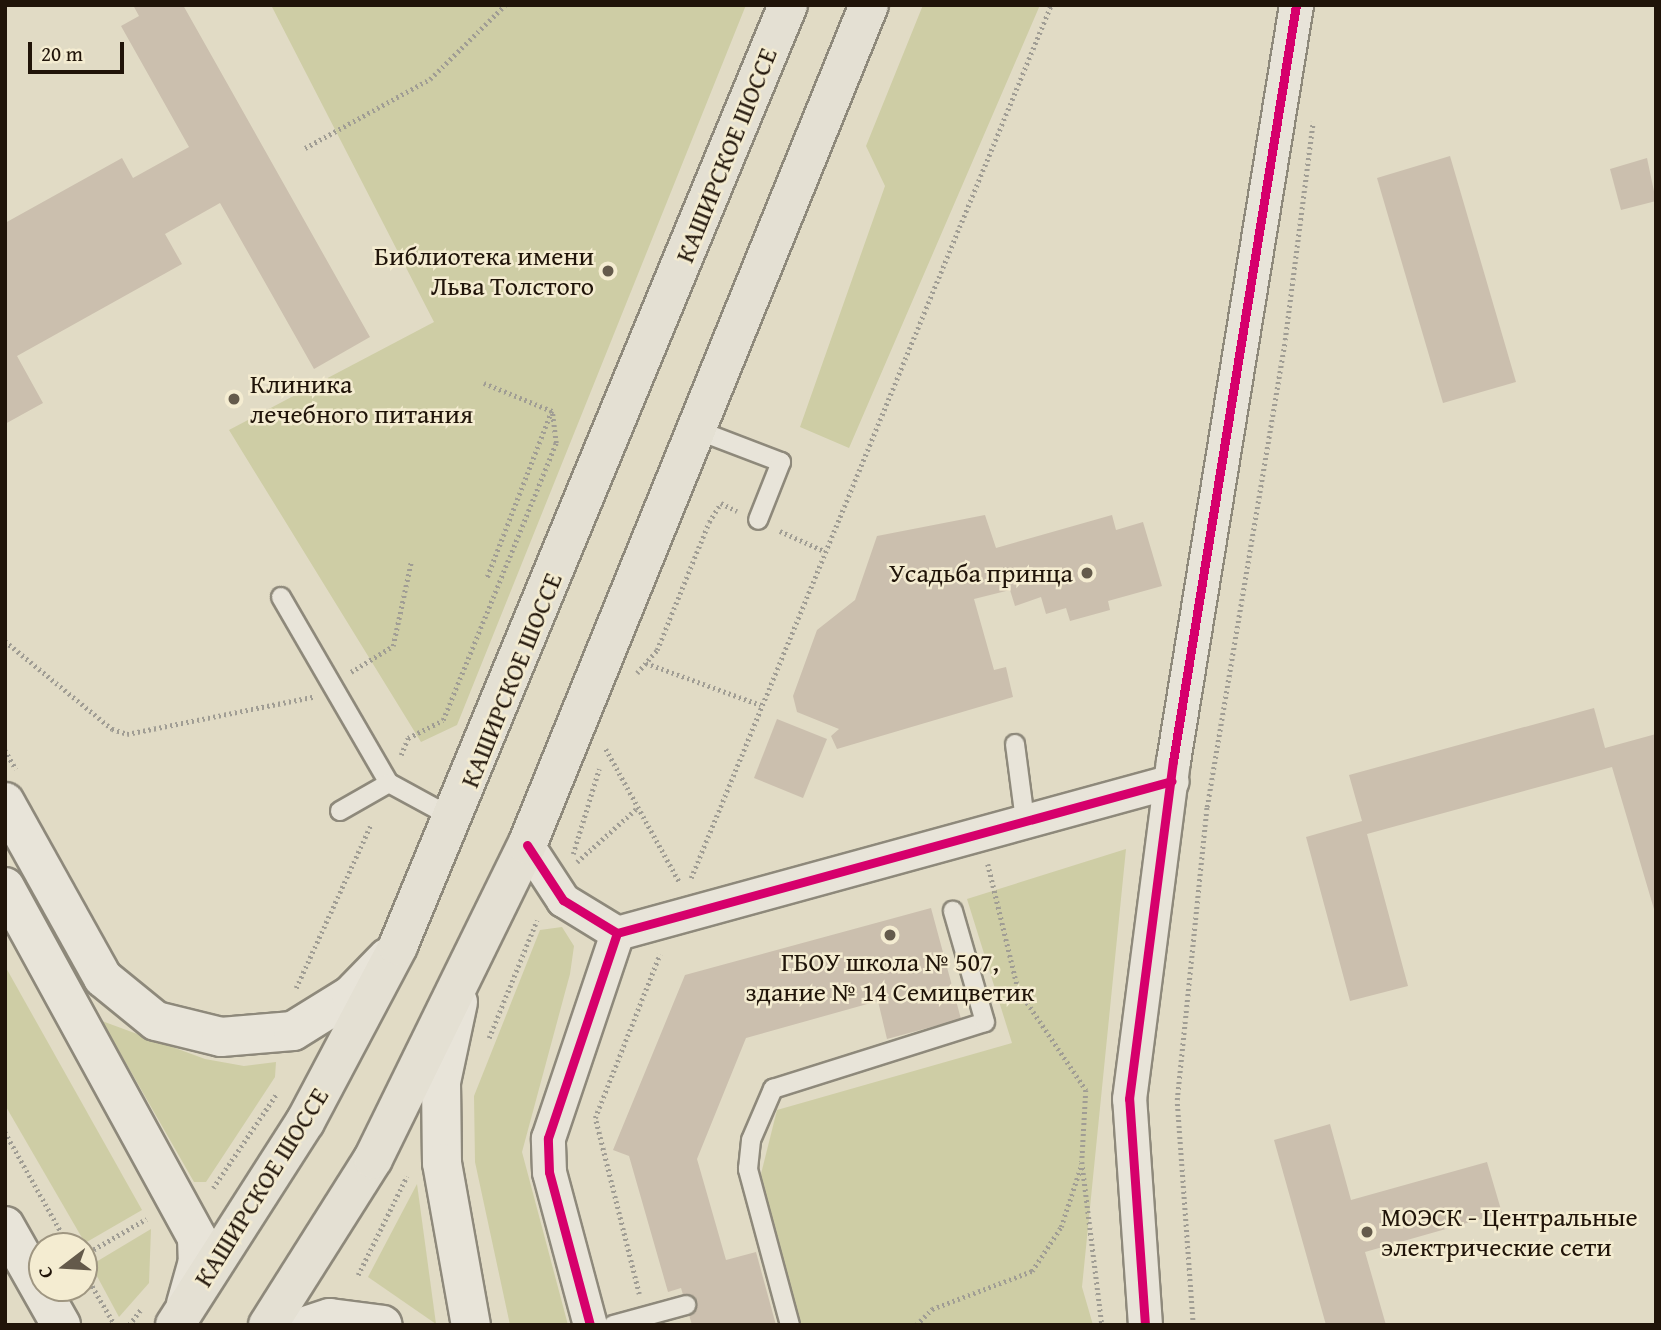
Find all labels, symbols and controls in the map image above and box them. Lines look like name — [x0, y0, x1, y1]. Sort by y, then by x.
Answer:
scale bar — [32, 28, 128, 72]
text: 20 m — [41, 38, 83, 69]
street label: КАШИРСКОЕ ШОССЕ — [669, 43, 783, 267]
place label: Библиотека имени Льва Толстого — [374, 240, 594, 302]
marker: Библиотека имени Льва Толстого — [600, 263, 616, 279]
place label: Клиника лечебного питания — [250, 368, 473, 430]
marker: Клиника лечебного питания — [224, 389, 244, 409]
place label: Усадьба принца — [889, 557, 1073, 589]
marker: Усадьба принца — [1079, 565, 1095, 581]
street label: КАШИРСКОЕ ШОССЕ — [454, 568, 568, 792]
marker: ГБОУ школа № 507, здание № 14 Семицветик — [882, 927, 898, 943]
place label: ГБОУ школа № 507, здание № 14 Семицветик — [746, 946, 1034, 1007]
street label: КАШИРСКОЕ ШОССЕ — [187, 1082, 335, 1292]
place label: МОЭСК - Центральные электрические сети — [1381, 1201, 1638, 1262]
marker: МОЭСК - Центральные электрические сети — [1359, 1224, 1375, 1240]
north arrow — [28, 1232, 98, 1302]
text: С — [30, 1263, 60, 1282]

